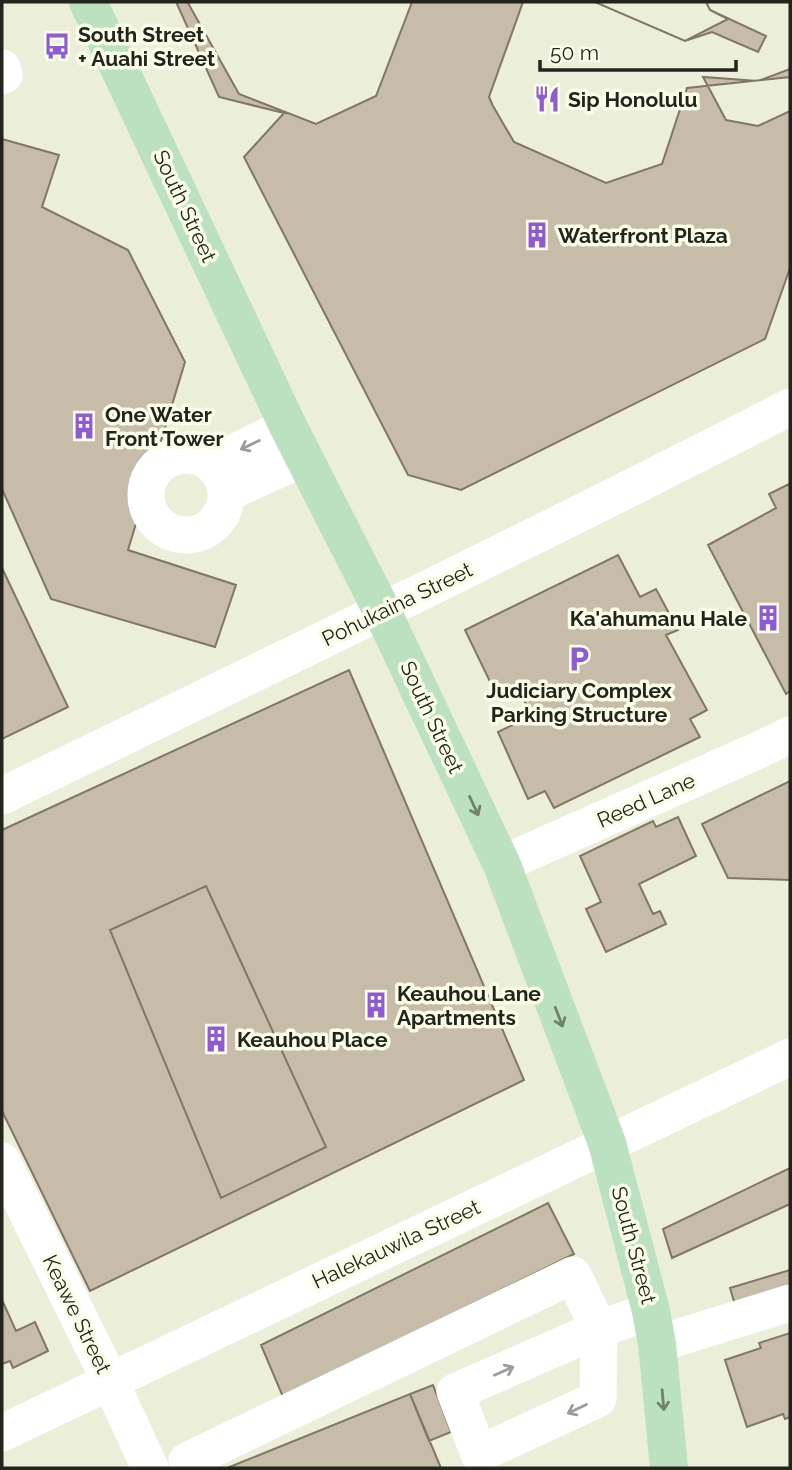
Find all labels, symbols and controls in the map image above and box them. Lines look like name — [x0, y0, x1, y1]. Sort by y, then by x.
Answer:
place label: South Street + Auahi Street — [78, 22, 215, 71]
scale bar — [540, 28, 736, 72]
bus stop icon: South Street + Auahi Street — [42, 31, 72, 61]
text: 50 m — [550, 40, 599, 65]
restaurant icon: Sip Honolulu — [532, 84, 562, 114]
place label: Sip Honolulu — [568, 87, 697, 112]
street label: South Street — [148, 146, 222, 266]
building icon: Waterfront Plaza — [522, 220, 552, 250]
place label: Waterfront Plaza — [558, 223, 728, 248]
place label: One Water Front Tower — [105, 402, 224, 451]
building icon: One Water Front Tower — [69, 411, 99, 441]
one-way arrow — [240, 438, 261, 452]
street label: Pohukaina Street — [318, 557, 476, 651]
building icon: Ka'ahumanu Hale — [753, 603, 783, 633]
place label: Ka'ahumanu Hale — [570, 606, 747, 631]
parking icon: Judiciary Complex Parking Structure — [564, 644, 594, 674]
street label: South Street — [395, 657, 469, 777]
place label: Judiciary Complex Parking Structure — [486, 678, 673, 727]
street label: Reed Lane — [593, 767, 699, 833]
one-way arrow — [467, 795, 481, 816]
place label: Keauhou Lane Apartments — [397, 981, 541, 1030]
building icon: Keauhou Lane Apartments — [361, 990, 391, 1020]
one-way arrow — [554, 1005, 567, 1027]
building icon: Keauhou Place — [201, 1024, 231, 1054]
place label: Keauhou Place — [237, 1027, 388, 1052]
street label: South Street — [606, 1184, 662, 1306]
street label: Halekauwila Street — [308, 1194, 484, 1294]
street label: Keawe Street — [38, 1251, 116, 1377]
one-way arrow — [492, 1364, 514, 1377]
one-way arrow — [656, 1389, 669, 1411]
one-way arrow — [567, 1403, 588, 1416]

